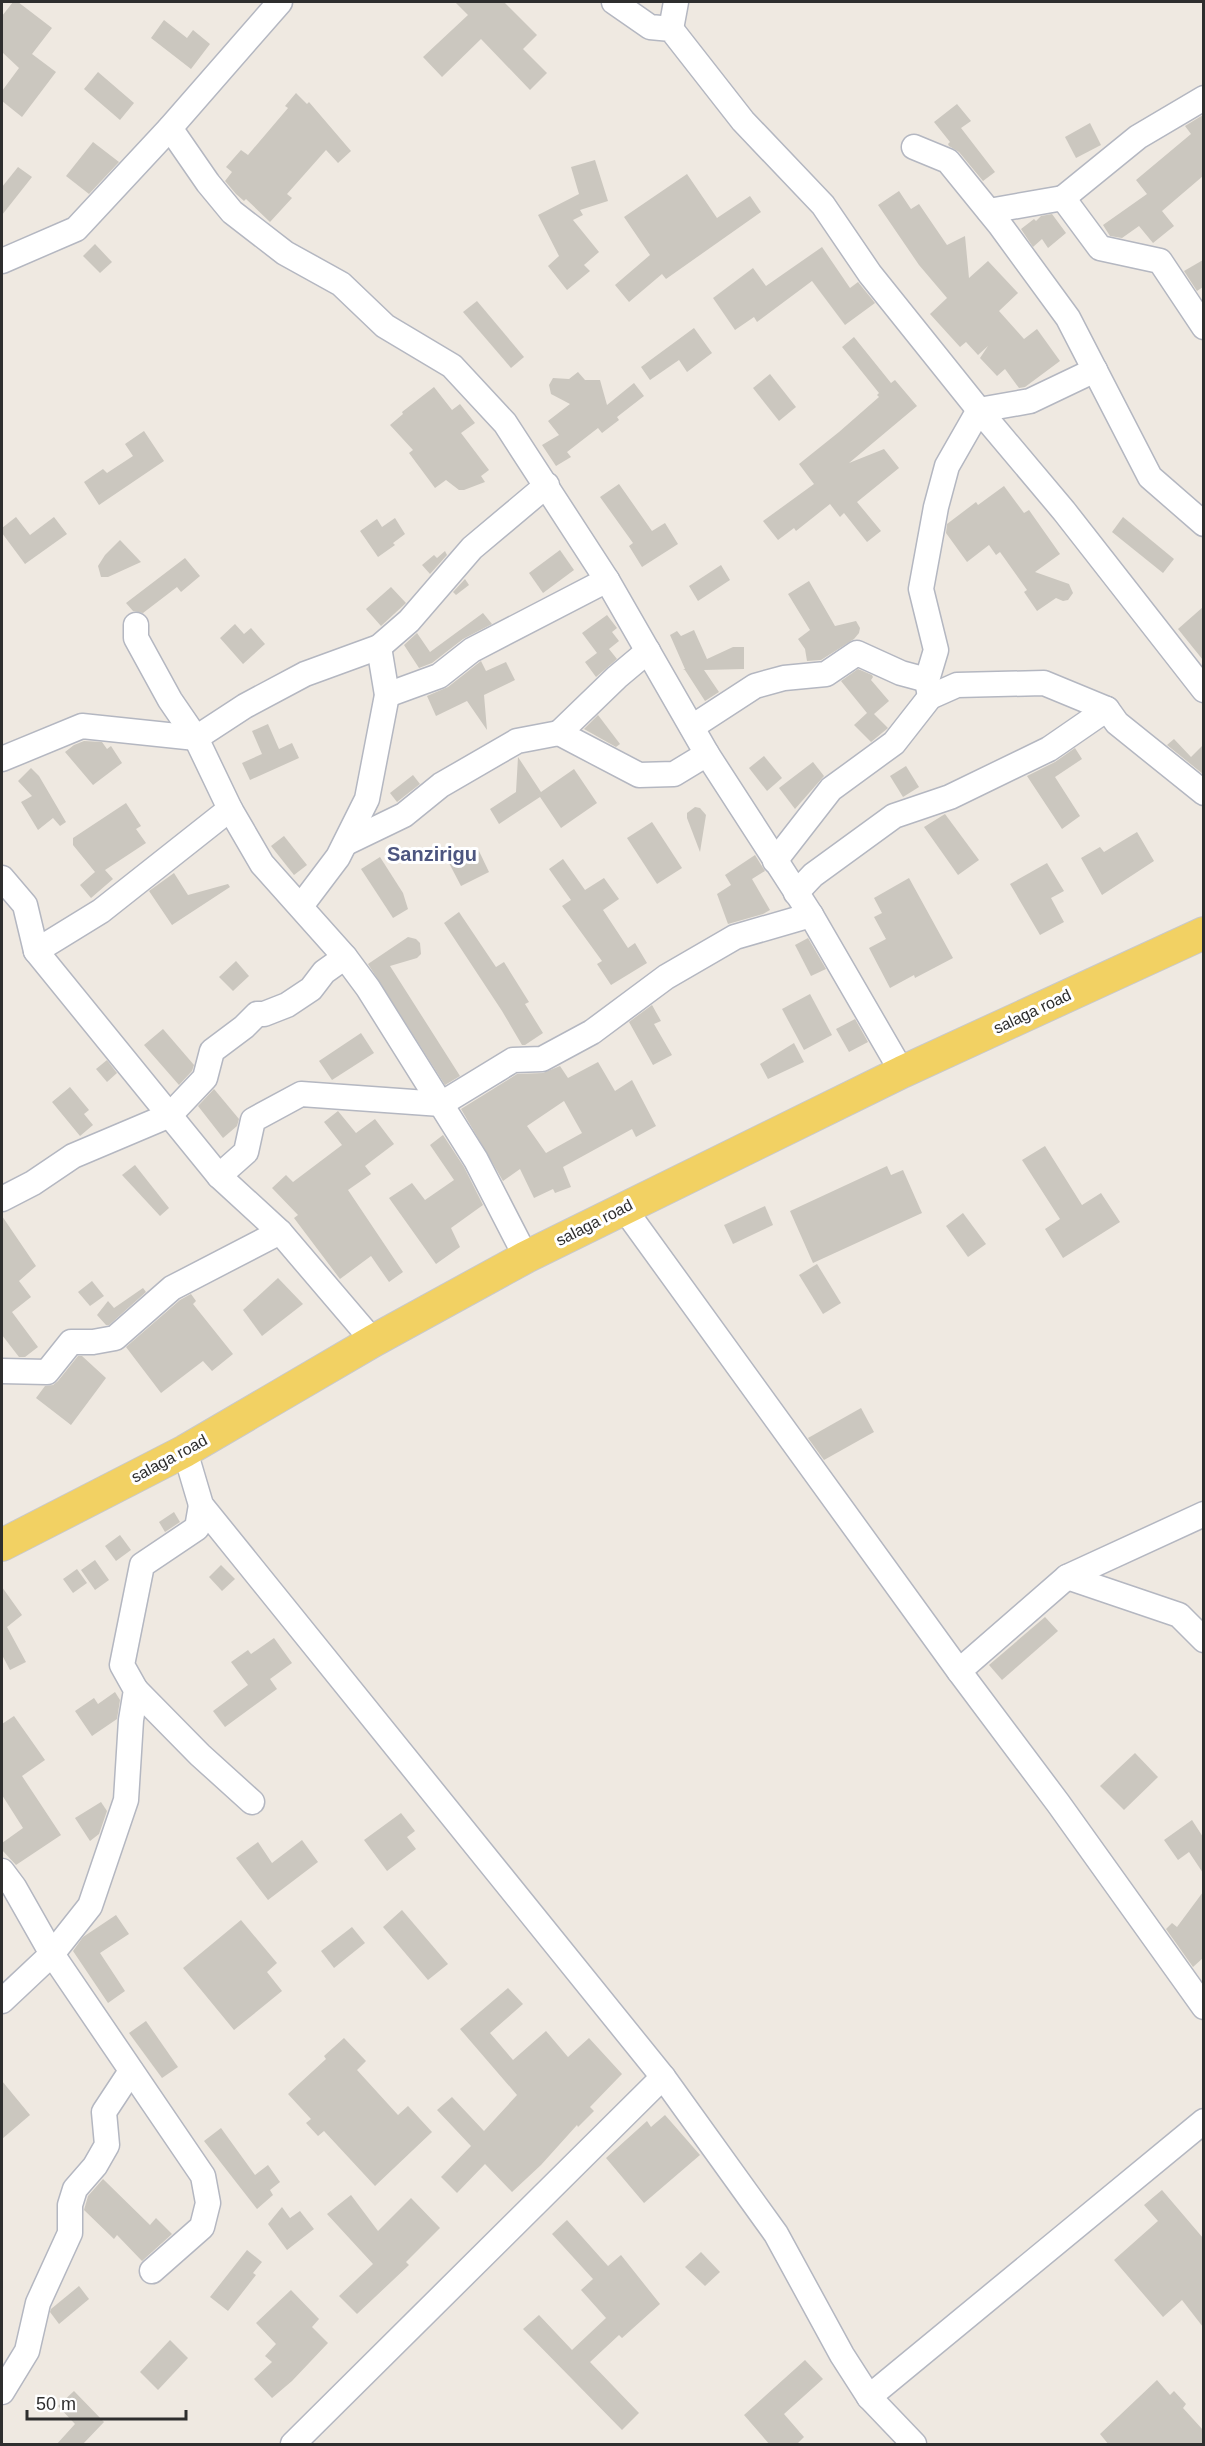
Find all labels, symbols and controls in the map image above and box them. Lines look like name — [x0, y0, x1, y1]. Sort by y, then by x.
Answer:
district label: Sanzirigu — [387, 843, 477, 865]
street label: salaga road — [991, 986, 1074, 1037]
street label: salaga road — [553, 1196, 635, 1249]
street label: salaga road — [128, 1431, 210, 1486]
scale bar — [27, 2383, 186, 2421]
text: 50 m — [36, 2394, 76, 2414]

